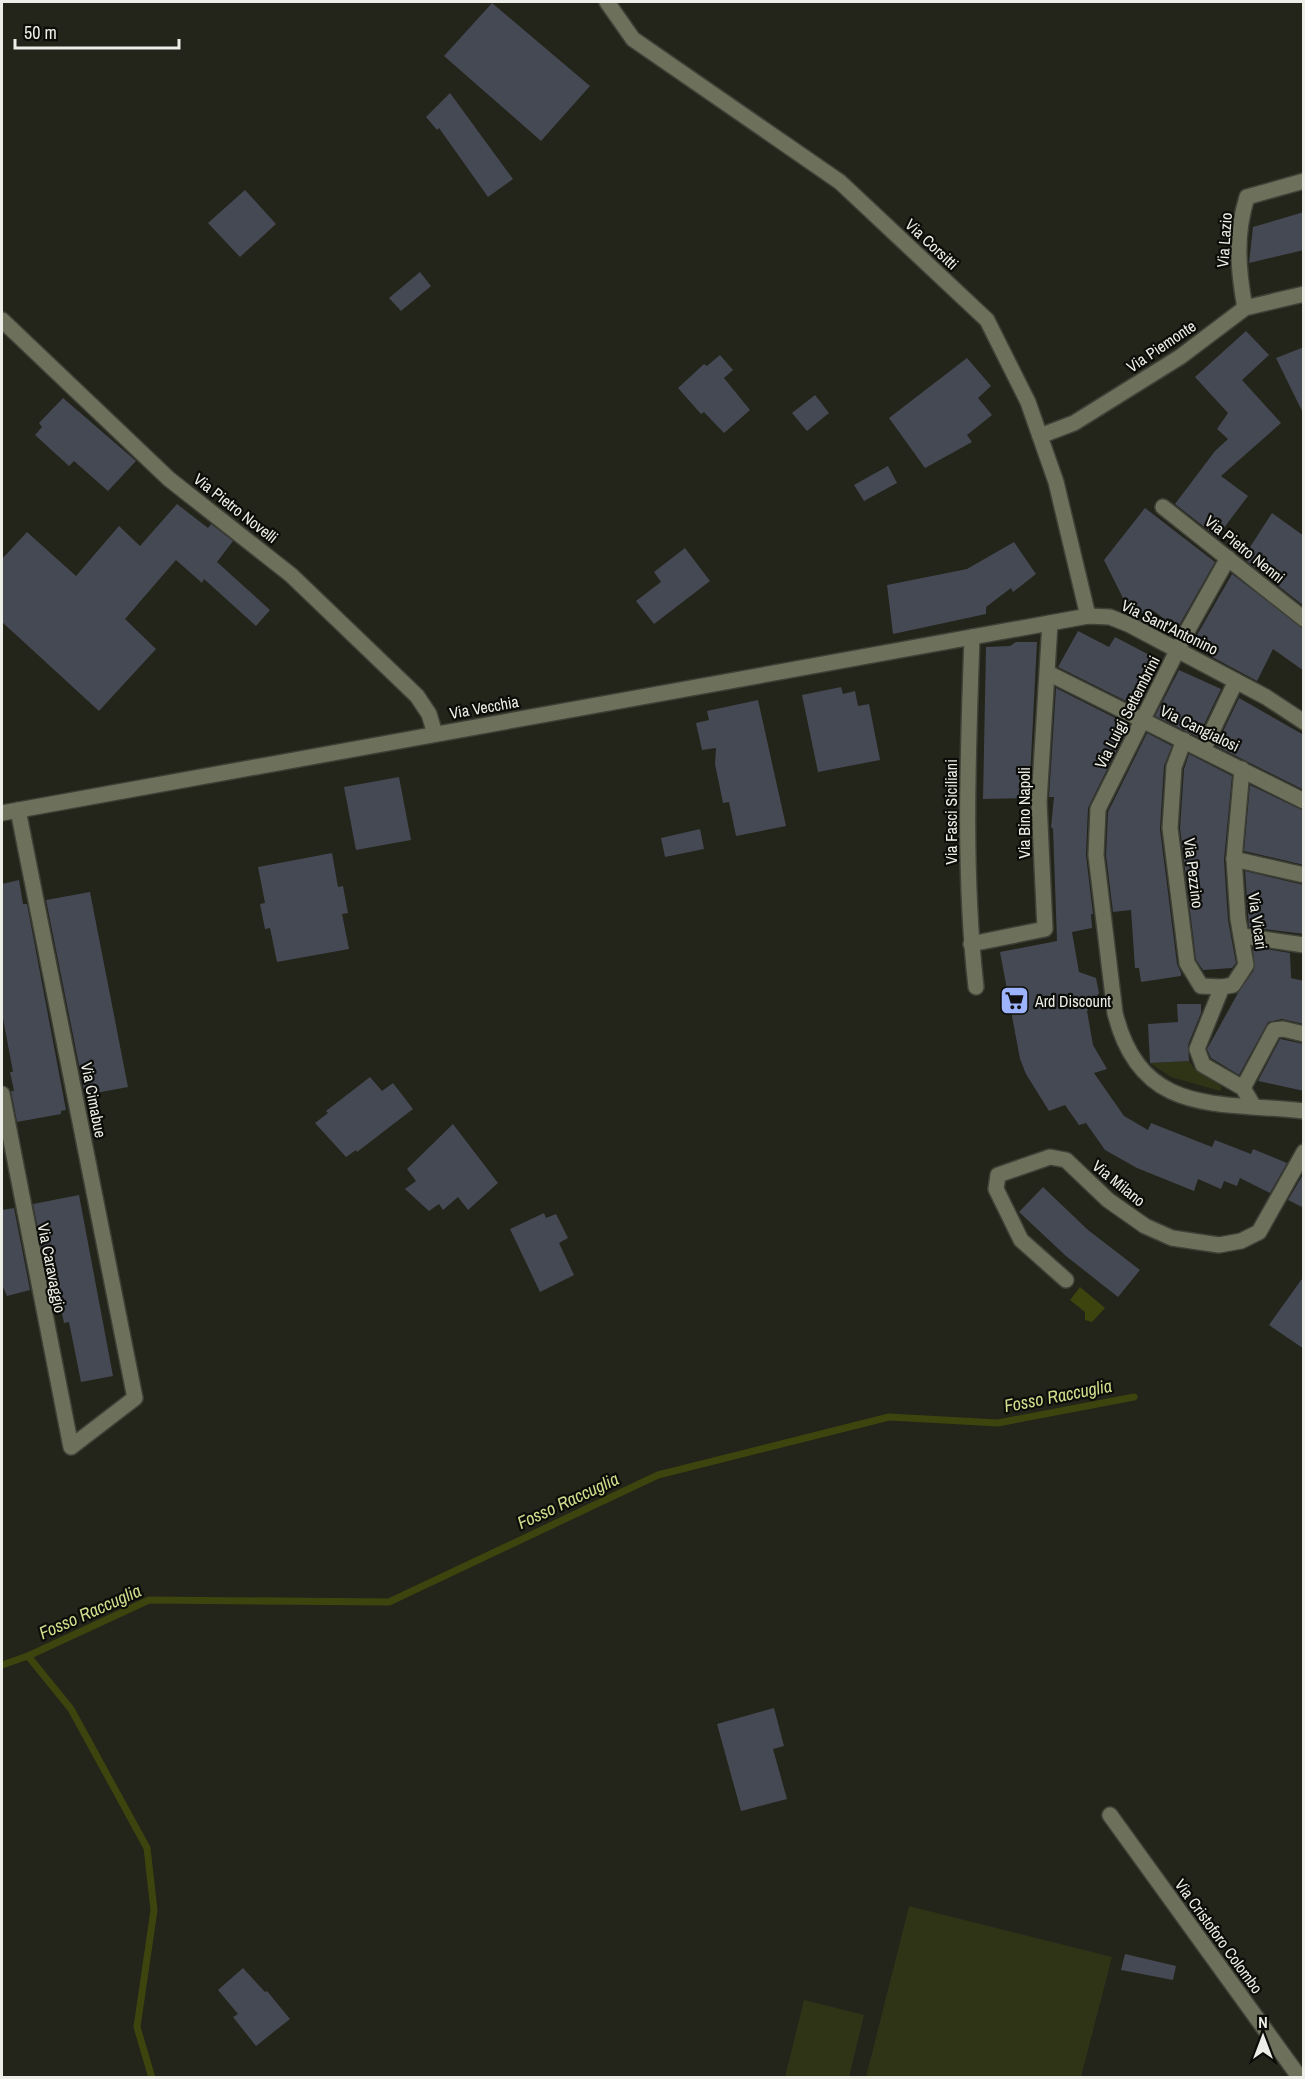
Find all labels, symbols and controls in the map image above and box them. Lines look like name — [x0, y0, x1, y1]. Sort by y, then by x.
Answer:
scale bar — [15, 12, 178, 50]
text: 50 m — [24, 20, 57, 45]
street label: Via Lazio — [1211, 212, 1237, 268]
street label: Via Corsitti — [901, 214, 963, 274]
street label: Via Piemonte — [1122, 315, 1200, 377]
street label: Via Pietro Novelli — [189, 468, 283, 548]
street label: Via Pietro Nenni — [1200, 510, 1290, 588]
street label: Via Sant'Antonino — [1118, 594, 1222, 660]
street label: Via Luigi Settembrini — [1089, 652, 1165, 772]
street label: Via Vecchia — [448, 690, 521, 724]
street label: Via Cangialosi — [1157, 699, 1243, 757]
street label: Via Fasci Siciliani — [940, 759, 962, 865]
street label: Via Bino Napoli — [1013, 767, 1035, 859]
street label: Via Pezzino — [1179, 837, 1209, 909]
street label: Via Vicari — [1243, 891, 1273, 951]
supermarket icon: Ard Discount — [998, 985, 1030, 1017]
place label: Ard Discount — [1034, 990, 1111, 1012]
street label: Via Cimabue — [76, 1060, 112, 1140]
street label: Via Milano — [1088, 1155, 1150, 1211]
street label: Via Caravaggio — [33, 1221, 71, 1315]
water label: Fosso Raccuglia — [1002, 1373, 1114, 1418]
water label: Fosso Raccuglia — [513, 1466, 623, 1535]
water label: Fosso Raccuglia — [35, 1578, 145, 1645]
street label: Via Cristoforo Colombo — [1170, 1874, 1268, 1998]
north arrow — [1233, 2007, 1293, 2067]
text: N — [1258, 2011, 1268, 2033]

